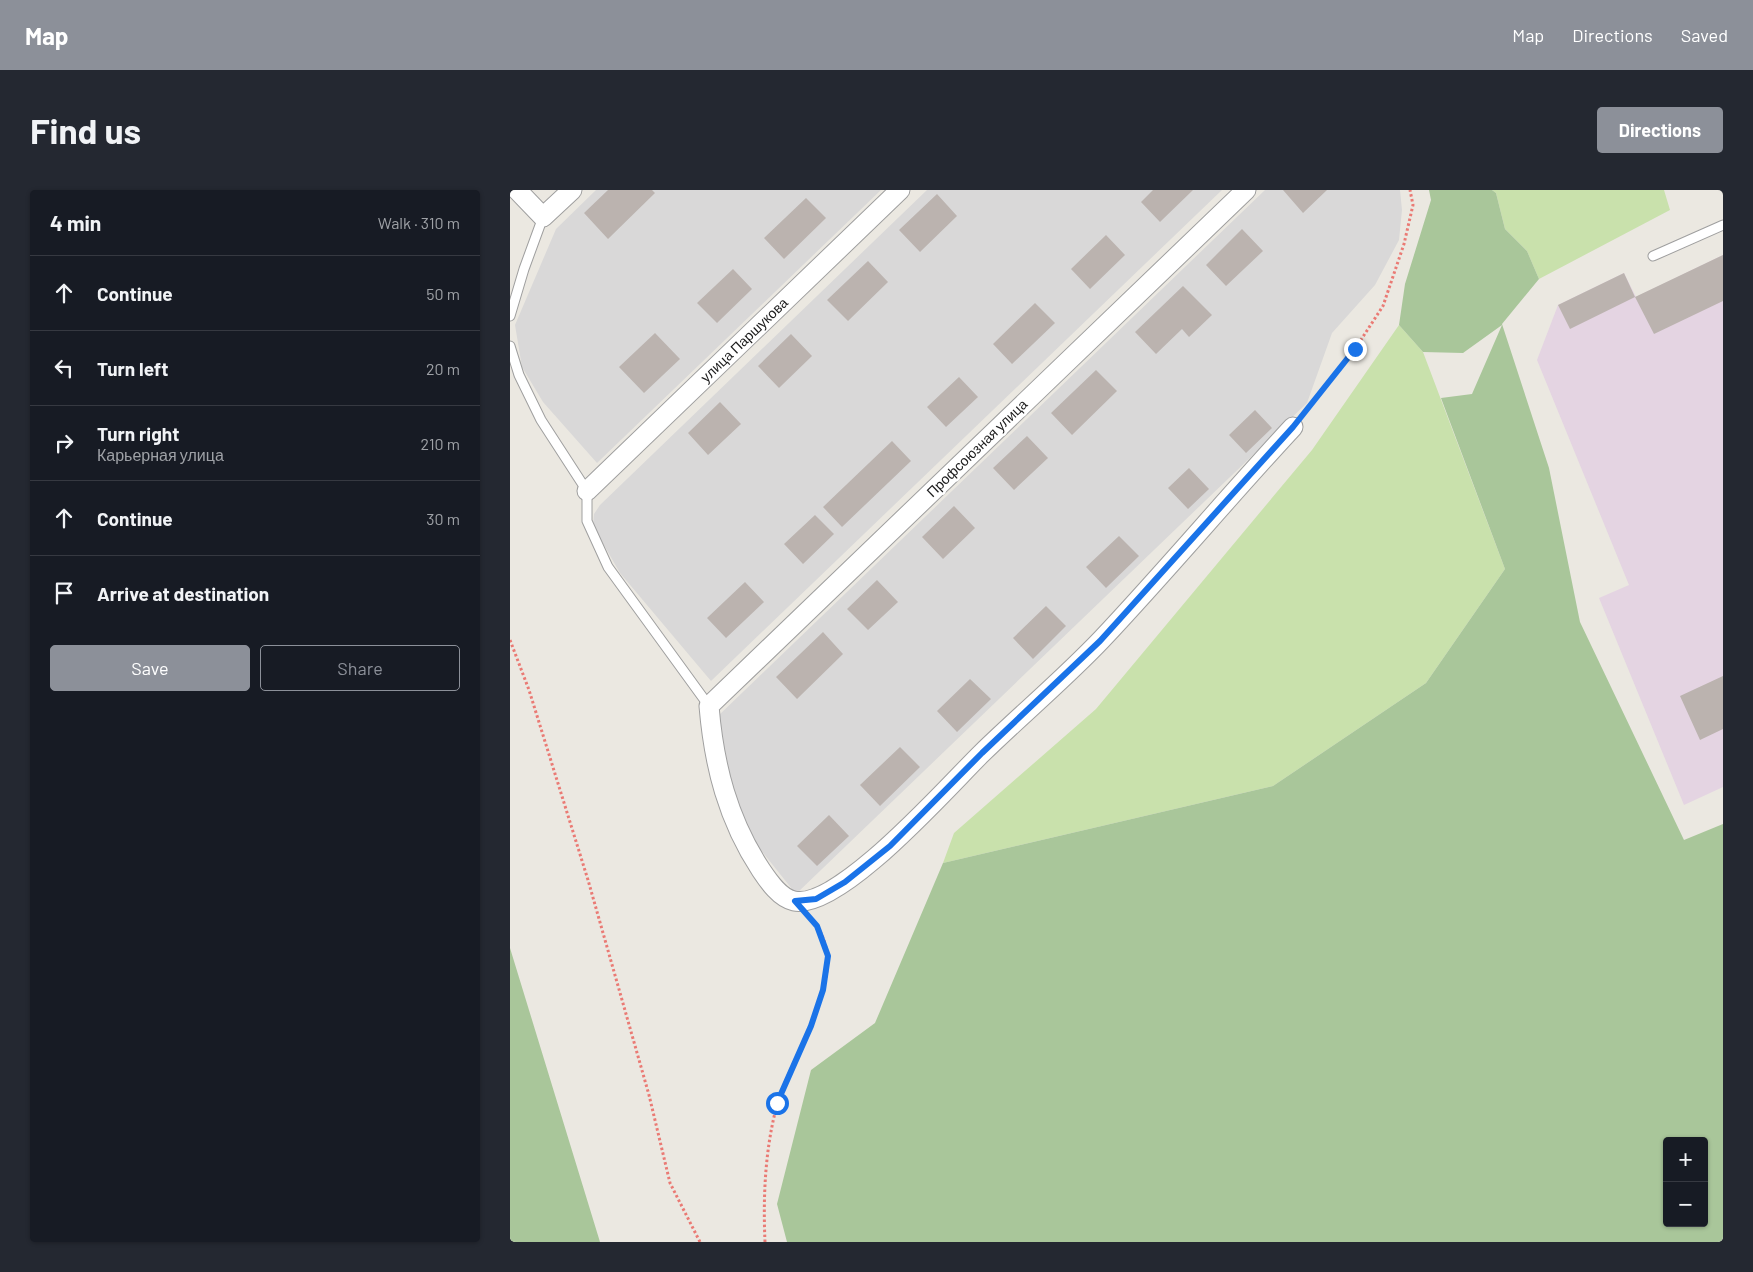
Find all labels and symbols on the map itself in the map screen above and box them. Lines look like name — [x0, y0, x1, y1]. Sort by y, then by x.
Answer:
street label: улица Паршукова — [697, 294, 791, 385]
route end — [1344, 338, 1367, 361]
street label: Профсоюзная улица — [923, 395, 1031, 500]
route start — [766, 1092, 789, 1115]

